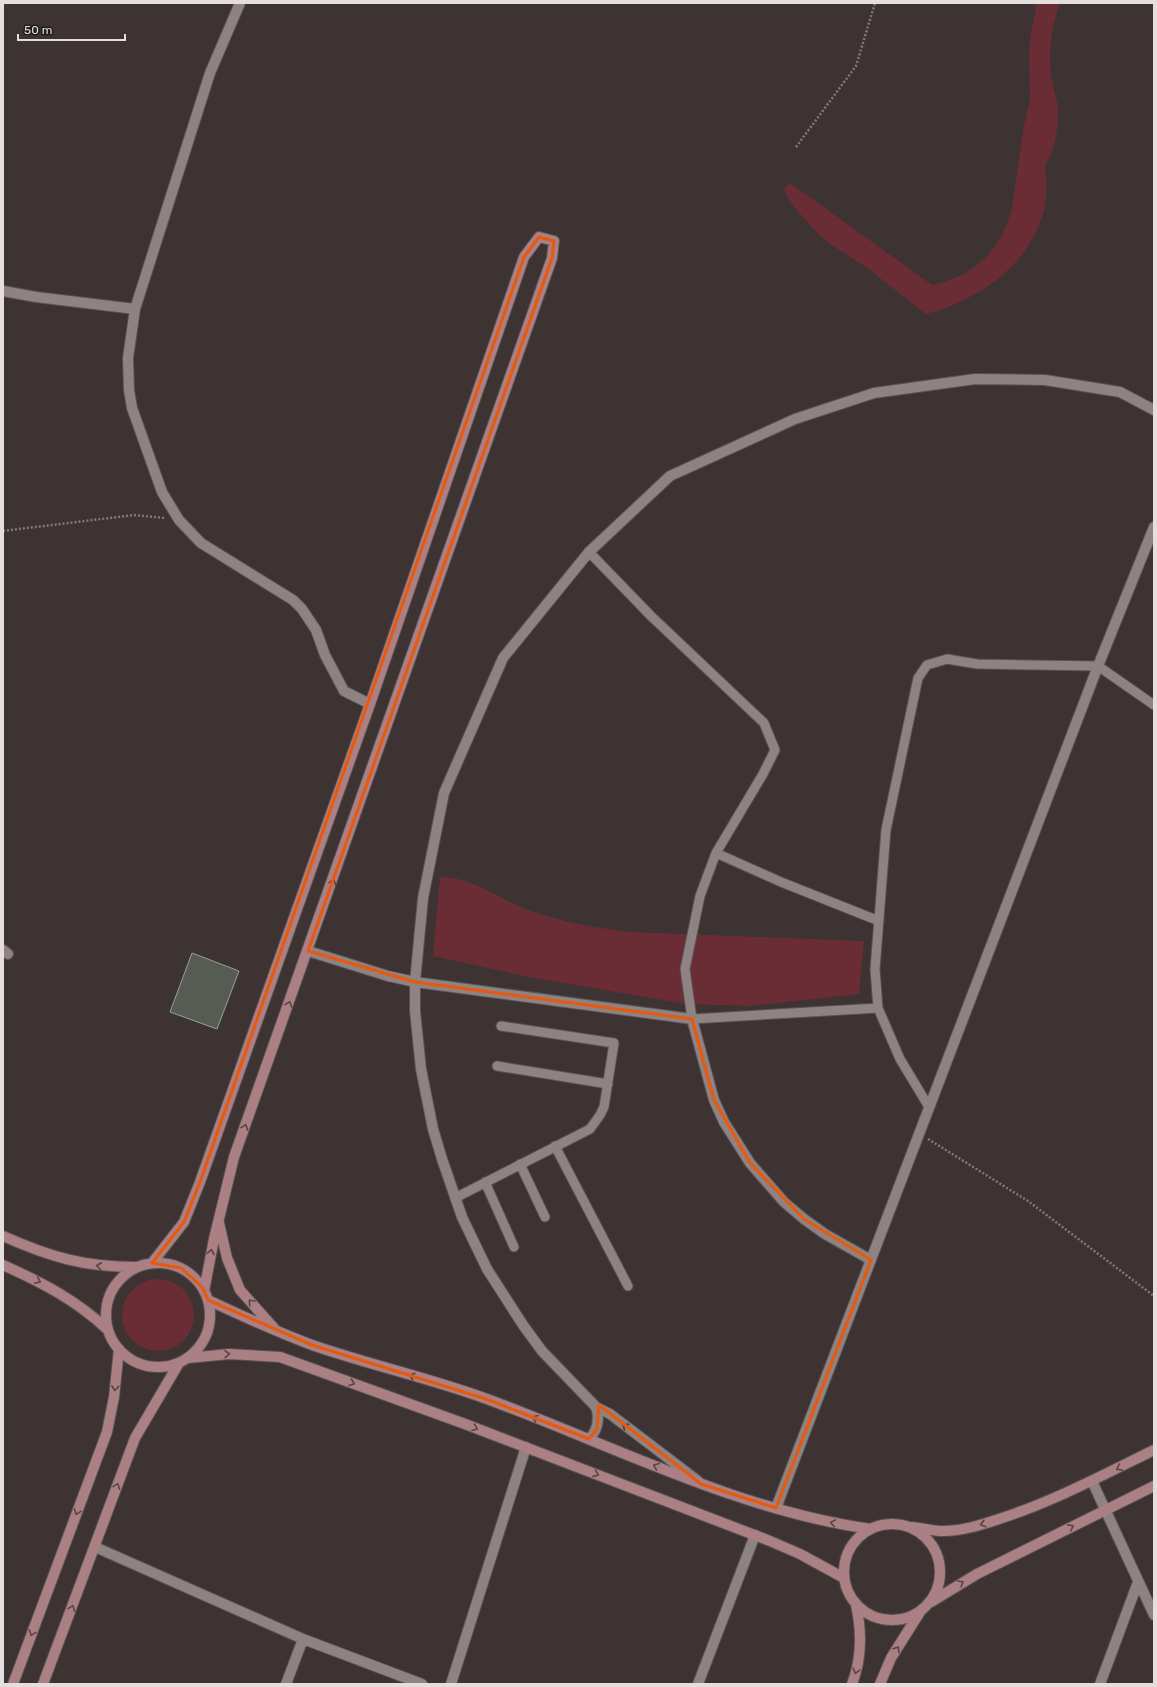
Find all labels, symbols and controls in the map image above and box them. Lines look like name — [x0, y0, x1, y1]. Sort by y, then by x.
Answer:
scale bar — [18, 16, 125, 42]
text: 50 m — [24, 23, 52, 37]
one-way arrow — [328, 879, 336, 886]
one-way arrow — [284, 1001, 293, 1008]
one-way arrow — [241, 1124, 249, 1131]
one-way arrow — [207, 1249, 215, 1255]
one-way arrow — [96, 1261, 102, 1270]
one-way arrow — [34, 1276, 42, 1284]
one-way arrow — [248, 1299, 255, 1307]
one-way arrow — [224, 1350, 230, 1358]
one-way arrow — [409, 1372, 416, 1381]
one-way arrow — [349, 1379, 356, 1387]
one-way arrow — [111, 1385, 120, 1391]
one-way arrow — [532, 1415, 539, 1423]
one-way arrow — [471, 1423, 478, 1431]
one-way arrow — [623, 1423, 630, 1430]
one-way arrow — [653, 1462, 660, 1470]
one-way arrow — [1116, 1463, 1123, 1470]
one-way arrow — [592, 1470, 599, 1478]
one-way arrow — [113, 1483, 121, 1490]
one-way arrow — [74, 1508, 82, 1515]
one-way arrow — [830, 1519, 836, 1527]
one-way arrow — [980, 1519, 987, 1528]
one-way arrow — [1067, 1524, 1074, 1532]
one-way arrow — [957, 1581, 964, 1588]
one-way arrow — [67, 1605, 75, 1612]
one-way arrow — [29, 1630, 37, 1637]
one-way arrow — [892, 1646, 899, 1653]
one-way arrow — [852, 1667, 861, 1674]

